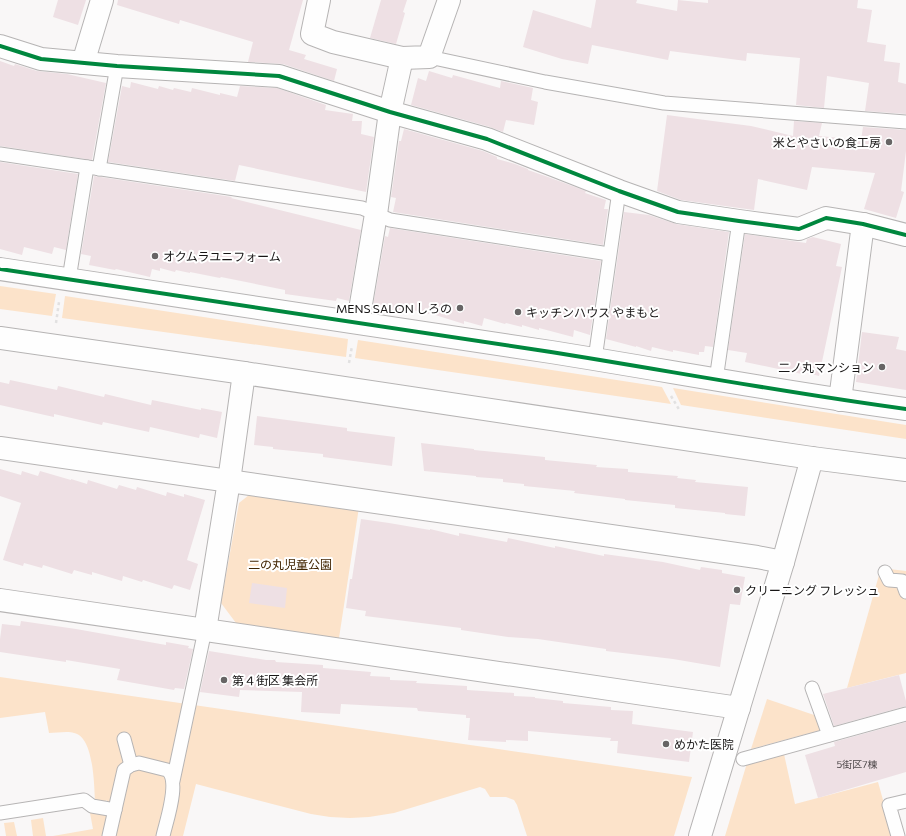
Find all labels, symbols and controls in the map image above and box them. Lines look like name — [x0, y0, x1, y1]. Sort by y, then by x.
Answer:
place label: 米とやさいの食工房 — [773, 135, 881, 149]
marker: 米とやさいの食工房 — [884, 137, 894, 147]
place label: オクムラユニフォーム — [163, 249, 281, 263]
marker: オクムラユニフォーム — [150, 251, 160, 261]
place label: MENS SALON しろの — [336, 301, 452, 315]
marker: MENS SALON しろの — [455, 303, 465, 313]
place label: キッチンハウス やまもと — [526, 305, 660, 319]
marker: キッチンハウス やまもと — [513, 307, 523, 317]
place label: 二ノ丸マンション — [778, 360, 874, 374]
marker: 二ノ丸マンション — [877, 362, 887, 372]
park label: 二の丸児童公園 — [248, 557, 332, 571]
place label: クリーニング フレッシュ — [745, 583, 879, 597]
marker: クリーニング フレッシュ — [732, 585, 742, 595]
place label: 第４街区 集会所 — [232, 673, 318, 687]
marker: 第４街区 集会所 — [219, 675, 229, 685]
place label: めかた医院 — [674, 737, 734, 751]
marker: めかた医院 — [661, 739, 671, 749]
house number: 5街区7棟 — [836, 758, 878, 770]

